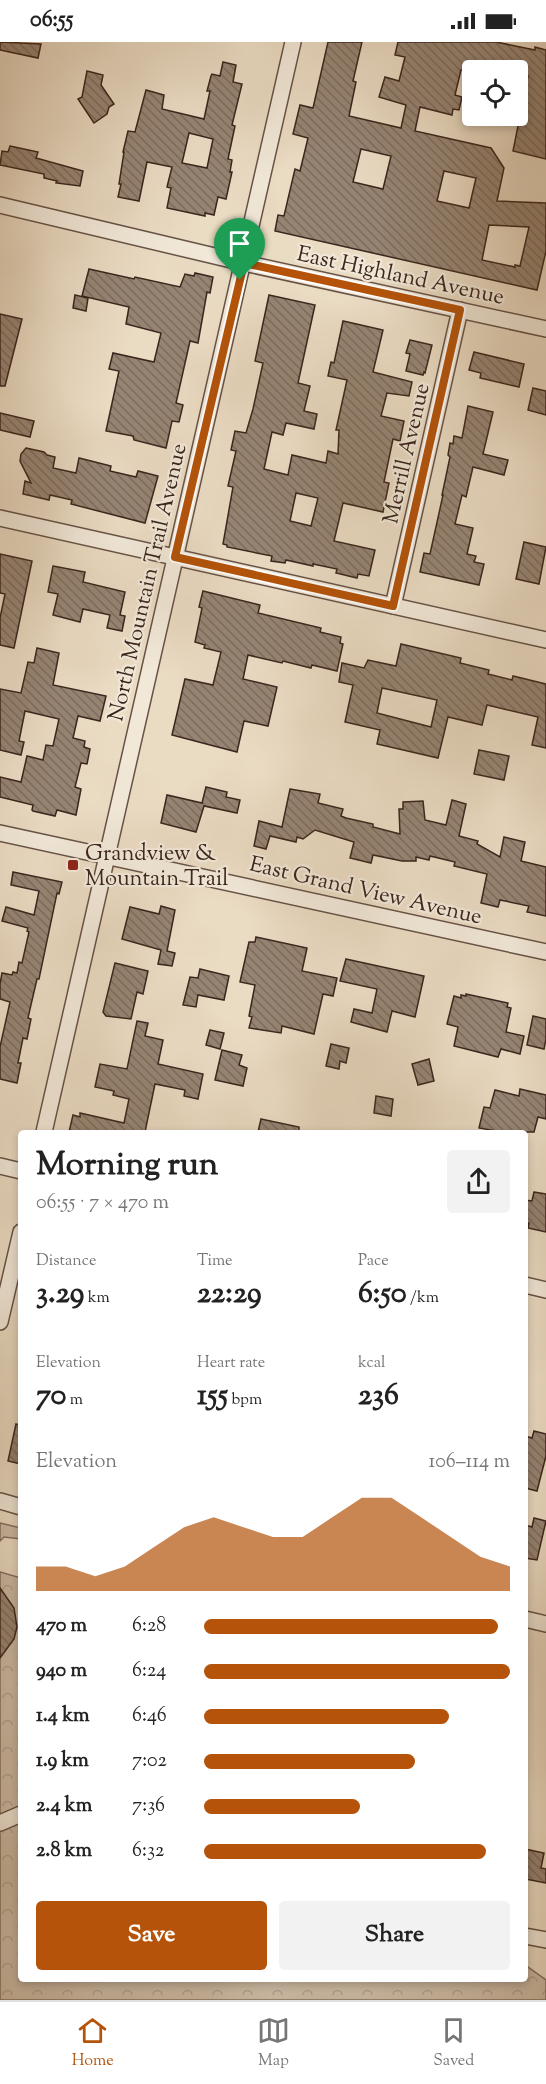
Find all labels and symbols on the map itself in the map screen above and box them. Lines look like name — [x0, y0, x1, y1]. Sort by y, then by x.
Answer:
pin — [214, 218, 265, 280]
street label: East Highland Avenue — [294, 239, 507, 315]
street label: Merrill Avenue — [376, 380, 440, 527]
street label: North Mountain Trail Avenue — [101, 441, 196, 725]
place label: Grandview & Mountain Trail — [85, 839, 228, 896]
street label: East Grand View Avenue — [246, 850, 485, 934]
marker: Grandview & Mountain Trail — [66, 858, 80, 872]

